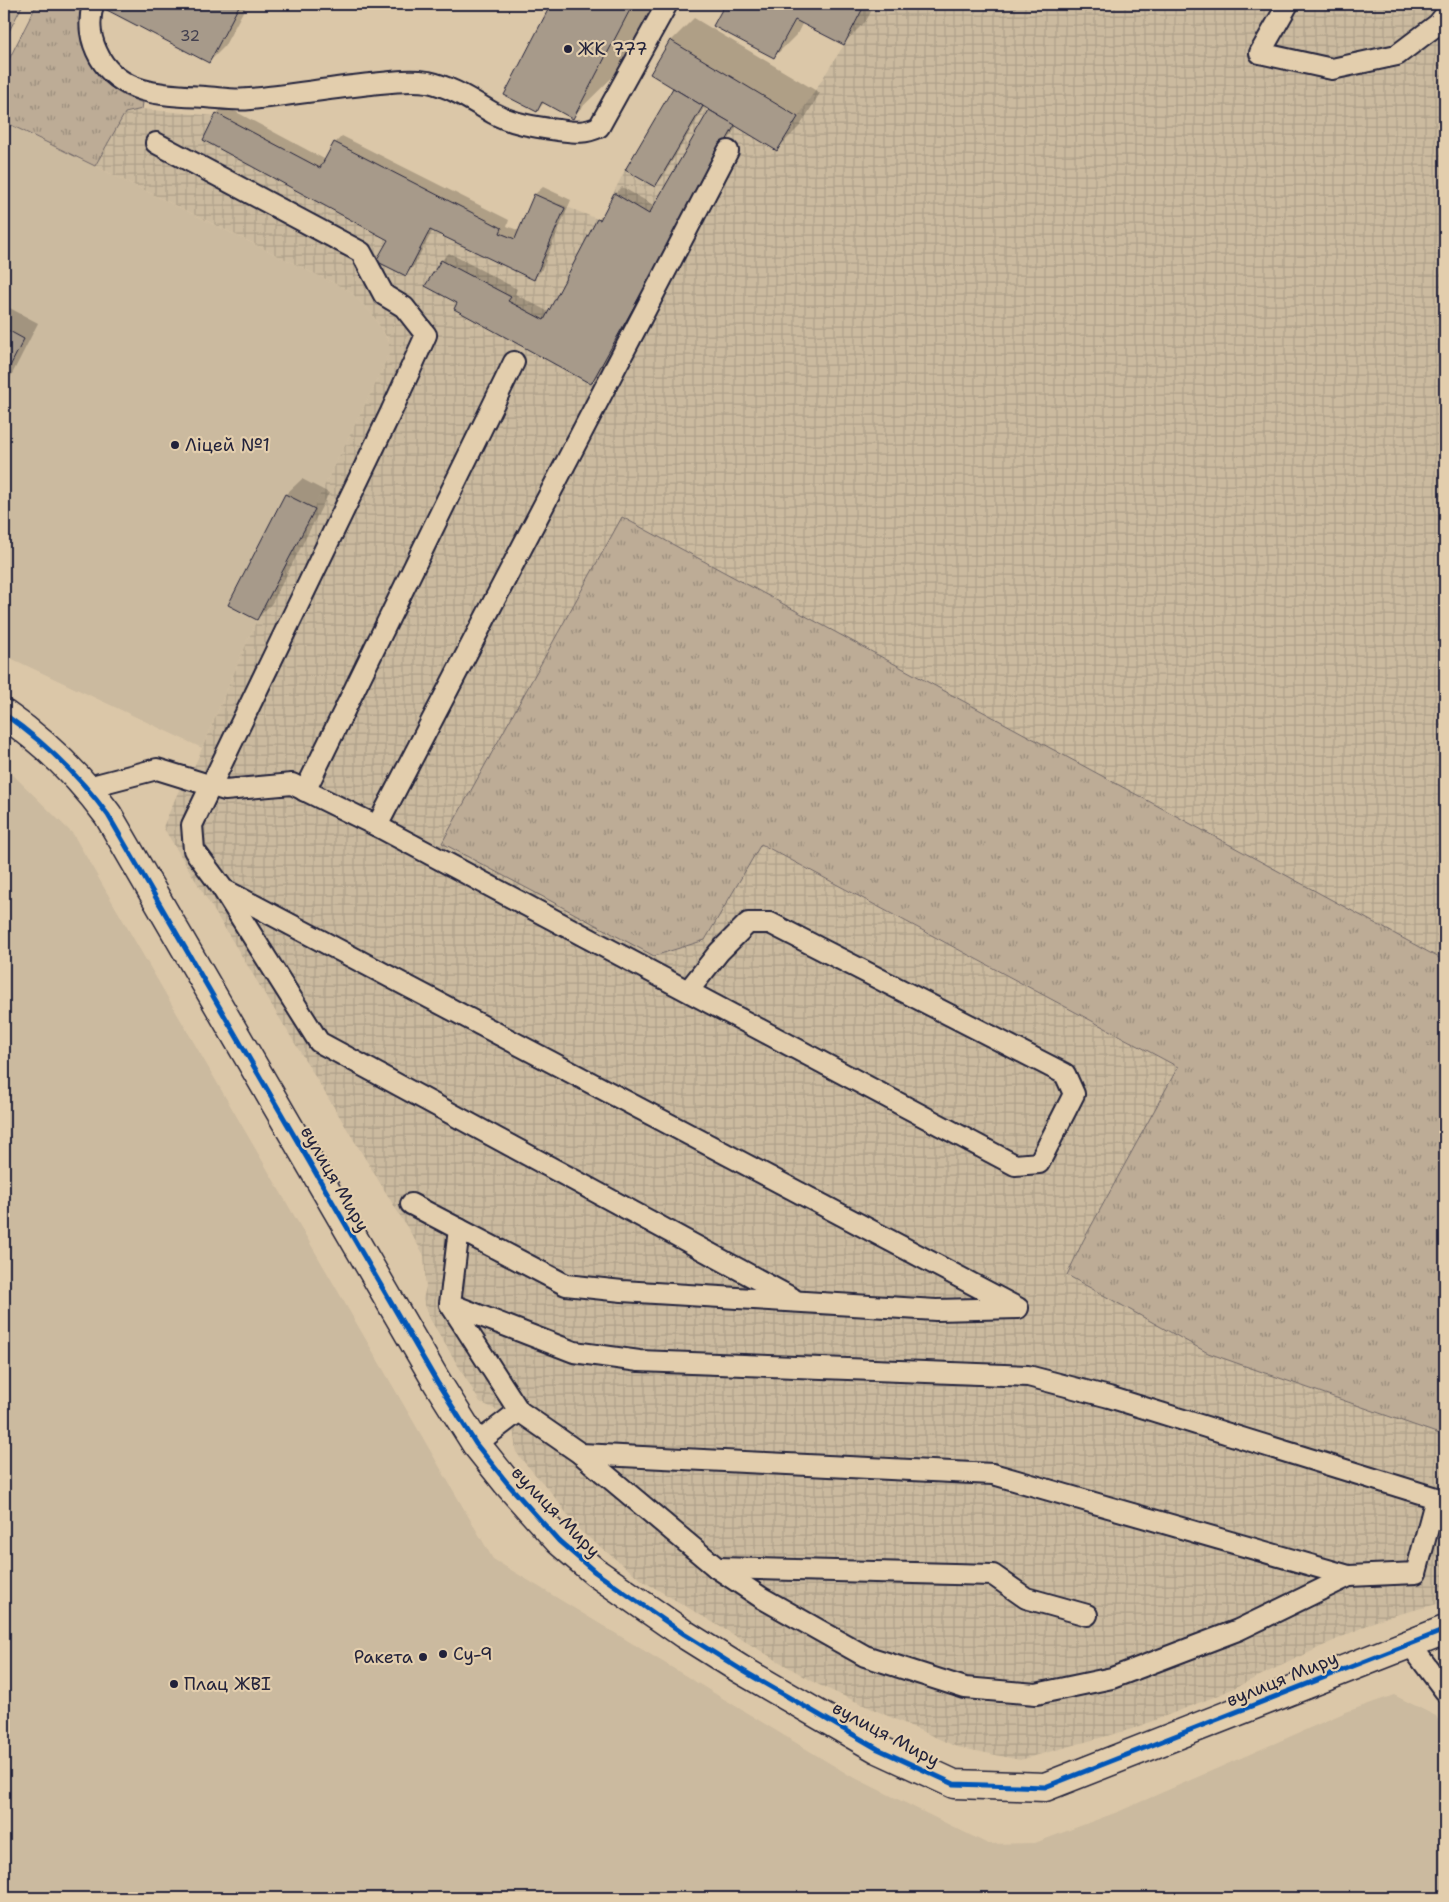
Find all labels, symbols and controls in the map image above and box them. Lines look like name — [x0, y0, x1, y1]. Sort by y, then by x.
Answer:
house number: 32 — [180, 26, 200, 46]
place label: ЖК 777 — [578, 37, 648, 61]
marker: ЖК 777 — [562, 43, 574, 55]
place label: Ліцей №1 — [185, 433, 270, 457]
marker: Ліцей №1 — [169, 439, 181, 451]
street label: вулиця Миру — [295, 1122, 375, 1236]
street label: вулиця Миру — [506, 1461, 606, 1563]
place label: Су-9 — [453, 1642, 493, 1666]
place label: Ракета — [354, 1645, 413, 1669]
street label: вулиця Миру — [1223, 1646, 1341, 1712]
marker: Су-9 — [437, 1648, 449, 1660]
marker: Ракета — [417, 1651, 429, 1663]
place label: Плац ЖВІ — [184, 1672, 271, 1696]
marker: Плац ЖВІ — [168, 1678, 180, 1690]
street label: вулиця Миру — [828, 1696, 944, 1772]

